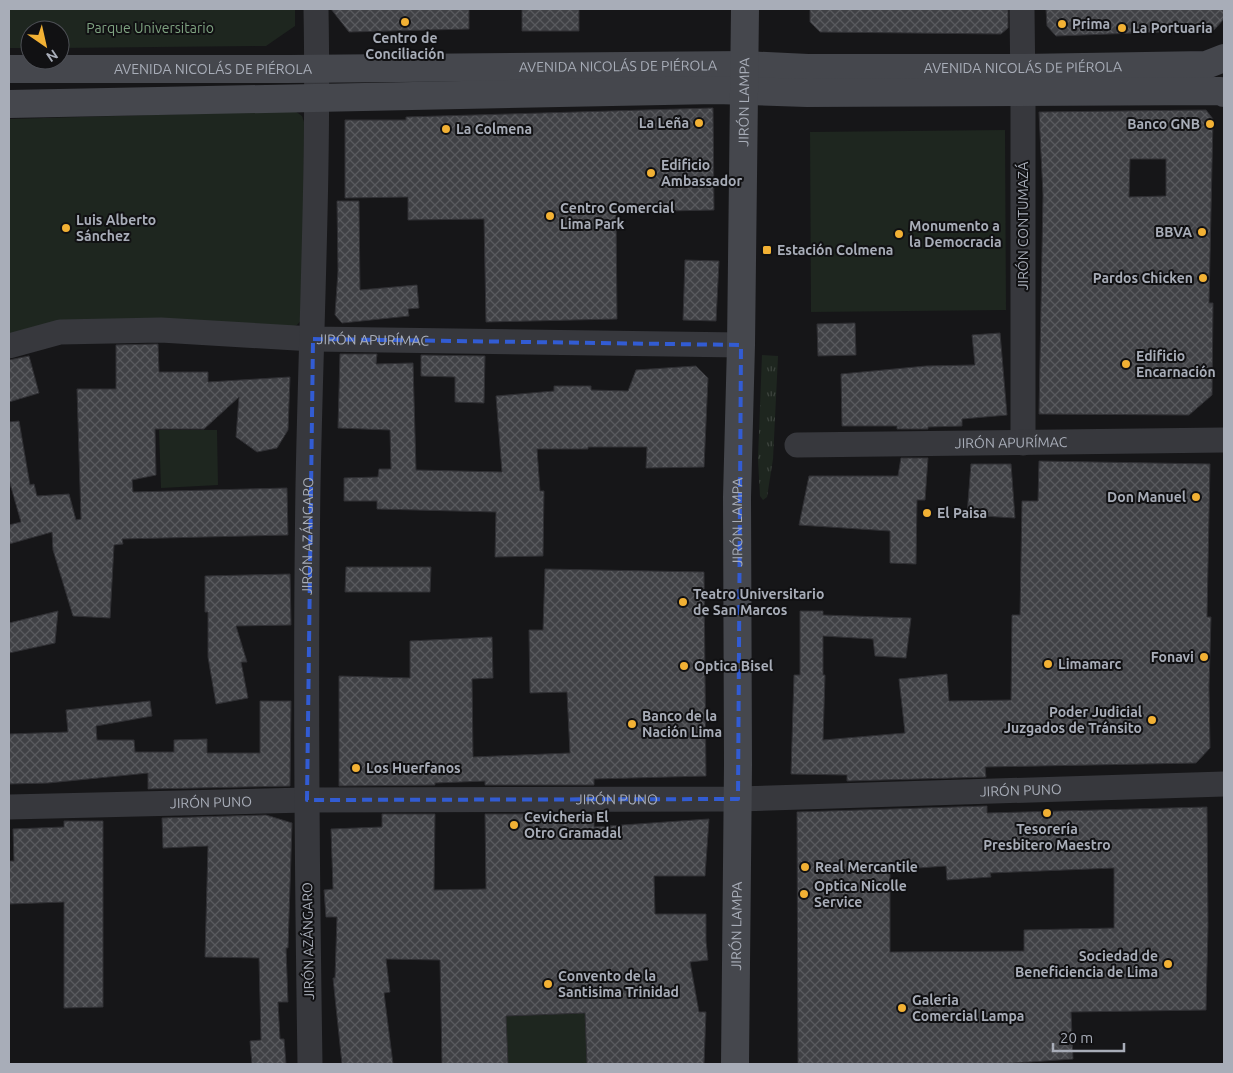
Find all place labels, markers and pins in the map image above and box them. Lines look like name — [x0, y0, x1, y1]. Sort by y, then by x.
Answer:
marker: Centro de Conciliación — [399, 16, 411, 28]
place label: Prima — [1072, 16, 1110, 32]
marker: Prima — [1056, 18, 1068, 30]
place label: La Portuaria — [1132, 20, 1213, 36]
marker: La Portuaria — [1116, 22, 1128, 34]
place label: Centro de Conciliación — [365, 30, 445, 62]
place label: La Leña — [639, 115, 689, 131]
place label: Banco GNB — [1127, 116, 1200, 132]
marker: La Leña — [693, 117, 705, 129]
marker: Banco GNB — [1204, 118, 1216, 130]
place label: La Colmena — [456, 121, 532, 137]
marker: La Colmena — [440, 123, 452, 135]
place label: Edificio Ambassador — [661, 157, 743, 189]
marker: Edificio Ambassador — [645, 167, 657, 179]
place label: Centro Comercial Lima Park — [560, 200, 674, 232]
marker: Centro Comercial Lima Park — [544, 210, 556, 222]
place label: Luis Alberto Sánchez — [76, 212, 156, 244]
place label: Monumento a la Democracia — [909, 218, 1002, 250]
marker: Luis Alberto Sánchez — [60, 222, 72, 234]
place label: BBVA — [1155, 224, 1192, 240]
marker: BBVA — [1196, 226, 1208, 238]
marker: Monumento a la Democracia — [893, 228, 905, 240]
place label: Estación Colmena — [777, 242, 893, 258]
marker: Estación Colmena — [761, 244, 773, 256]
place label: Pardos Chicken — [1093, 270, 1193, 286]
marker: Pardos Chicken — [1197, 272, 1209, 284]
place label: Edificio Encarnación — [1136, 348, 1216, 380]
marker: Edificio Encarnación — [1120, 358, 1132, 370]
place label: Don Manuel — [1107, 489, 1186, 505]
marker: Don Manuel — [1190, 491, 1202, 503]
place label: El Paisa — [937, 505, 987, 521]
marker: El Paisa — [921, 507, 933, 519]
place label: Teatro Universitario de San Marcos — [693, 586, 824, 618]
marker: Teatro Universitario de San Marcos — [677, 596, 689, 608]
place label: Fonavi — [1151, 649, 1194, 665]
marker: Fonavi — [1198, 651, 1210, 663]
place label: Limamarc — [1058, 656, 1122, 672]
place label: Optica Bisel — [694, 658, 773, 674]
marker: Limamarc — [1042, 658, 1054, 670]
marker: Optica Bisel — [678, 660, 690, 672]
place label: Poder Judicial Juzgados de Tránsito — [1004, 704, 1142, 736]
place label: Banco de la Nación Lima — [642, 708, 722, 740]
marker: Poder Judicial Juzgados de Tránsito — [1146, 714, 1158, 726]
marker: Banco de la Nación Lima — [626, 718, 638, 730]
place label: Los Huerfanos — [366, 760, 461, 776]
marker: Los Huerfanos — [350, 762, 362, 774]
marker: Tesorería Presbitero Maestro — [1041, 807, 1053, 819]
place label: Cevicheria El Otro Gramadal — [524, 809, 621, 841]
marker: Cevicheria El Otro Gramadal — [508, 819, 520, 831]
place label: Tesorería Presbitero Maestro — [983, 821, 1111, 853]
place label: Real Mercantile — [815, 859, 918, 875]
marker: Real Mercantile — [799, 861, 811, 873]
place label: Optica Nicolle Service — [814, 878, 907, 910]
marker: Optica Nicolle Service — [798, 888, 810, 900]
place label: Sociedad de Beneficiencia de Lima — [1015, 948, 1158, 980]
marker: Sociedad de Beneficiencia de Lima — [1162, 958, 1174, 970]
place label: Convento de la Santisima Trinidad — [558, 968, 679, 1000]
marker: Convento de la Santisima Trinidad — [542, 978, 554, 990]
place label: Galeria Comercial Lampa — [912, 992, 1024, 1024]
marker: Galeria Comercial Lampa — [896, 1002, 908, 1014]

